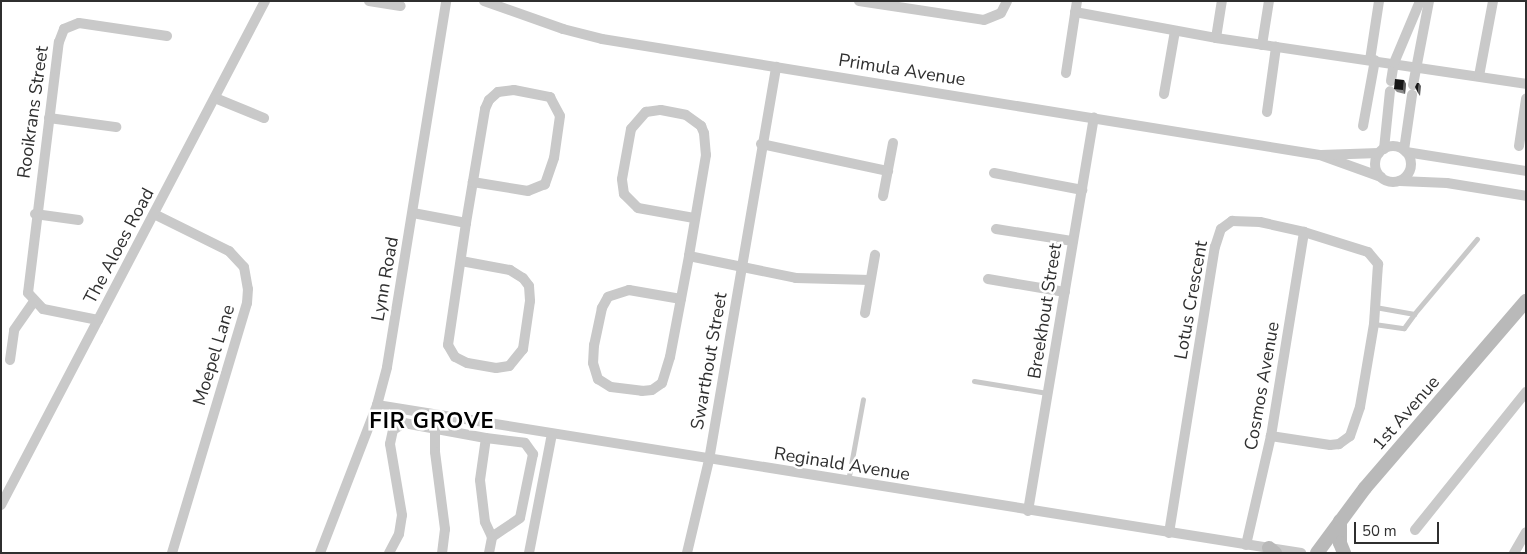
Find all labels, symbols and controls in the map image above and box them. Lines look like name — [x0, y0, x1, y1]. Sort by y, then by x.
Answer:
street label: Rooikrans Street — [13, 44, 53, 180]
street label: Primula Avenue — [837, 49, 967, 91]
street label: The Aloes Road — [79, 184, 159, 308]
street label: Lynn Road — [367, 235, 403, 323]
street label: Lotus Crescent — [1170, 239, 1212, 361]
street label: Breekhout Street — [1024, 242, 1066, 380]
street label: Swarthout Street — [686, 291, 732, 431]
street label: Moepel Lane — [188, 302, 240, 408]
street label: Cosmos Avenue — [1240, 320, 1284, 452]
street label: 1st Avenue — [1368, 371, 1444, 455]
district label: FIR GROVE — [368, 409, 496, 435]
street label: Reginald Avenue — [772, 443, 912, 485]
scale bar — [1357, 512, 1442, 544]
text: 50 m — [1362, 521, 1397, 541]

